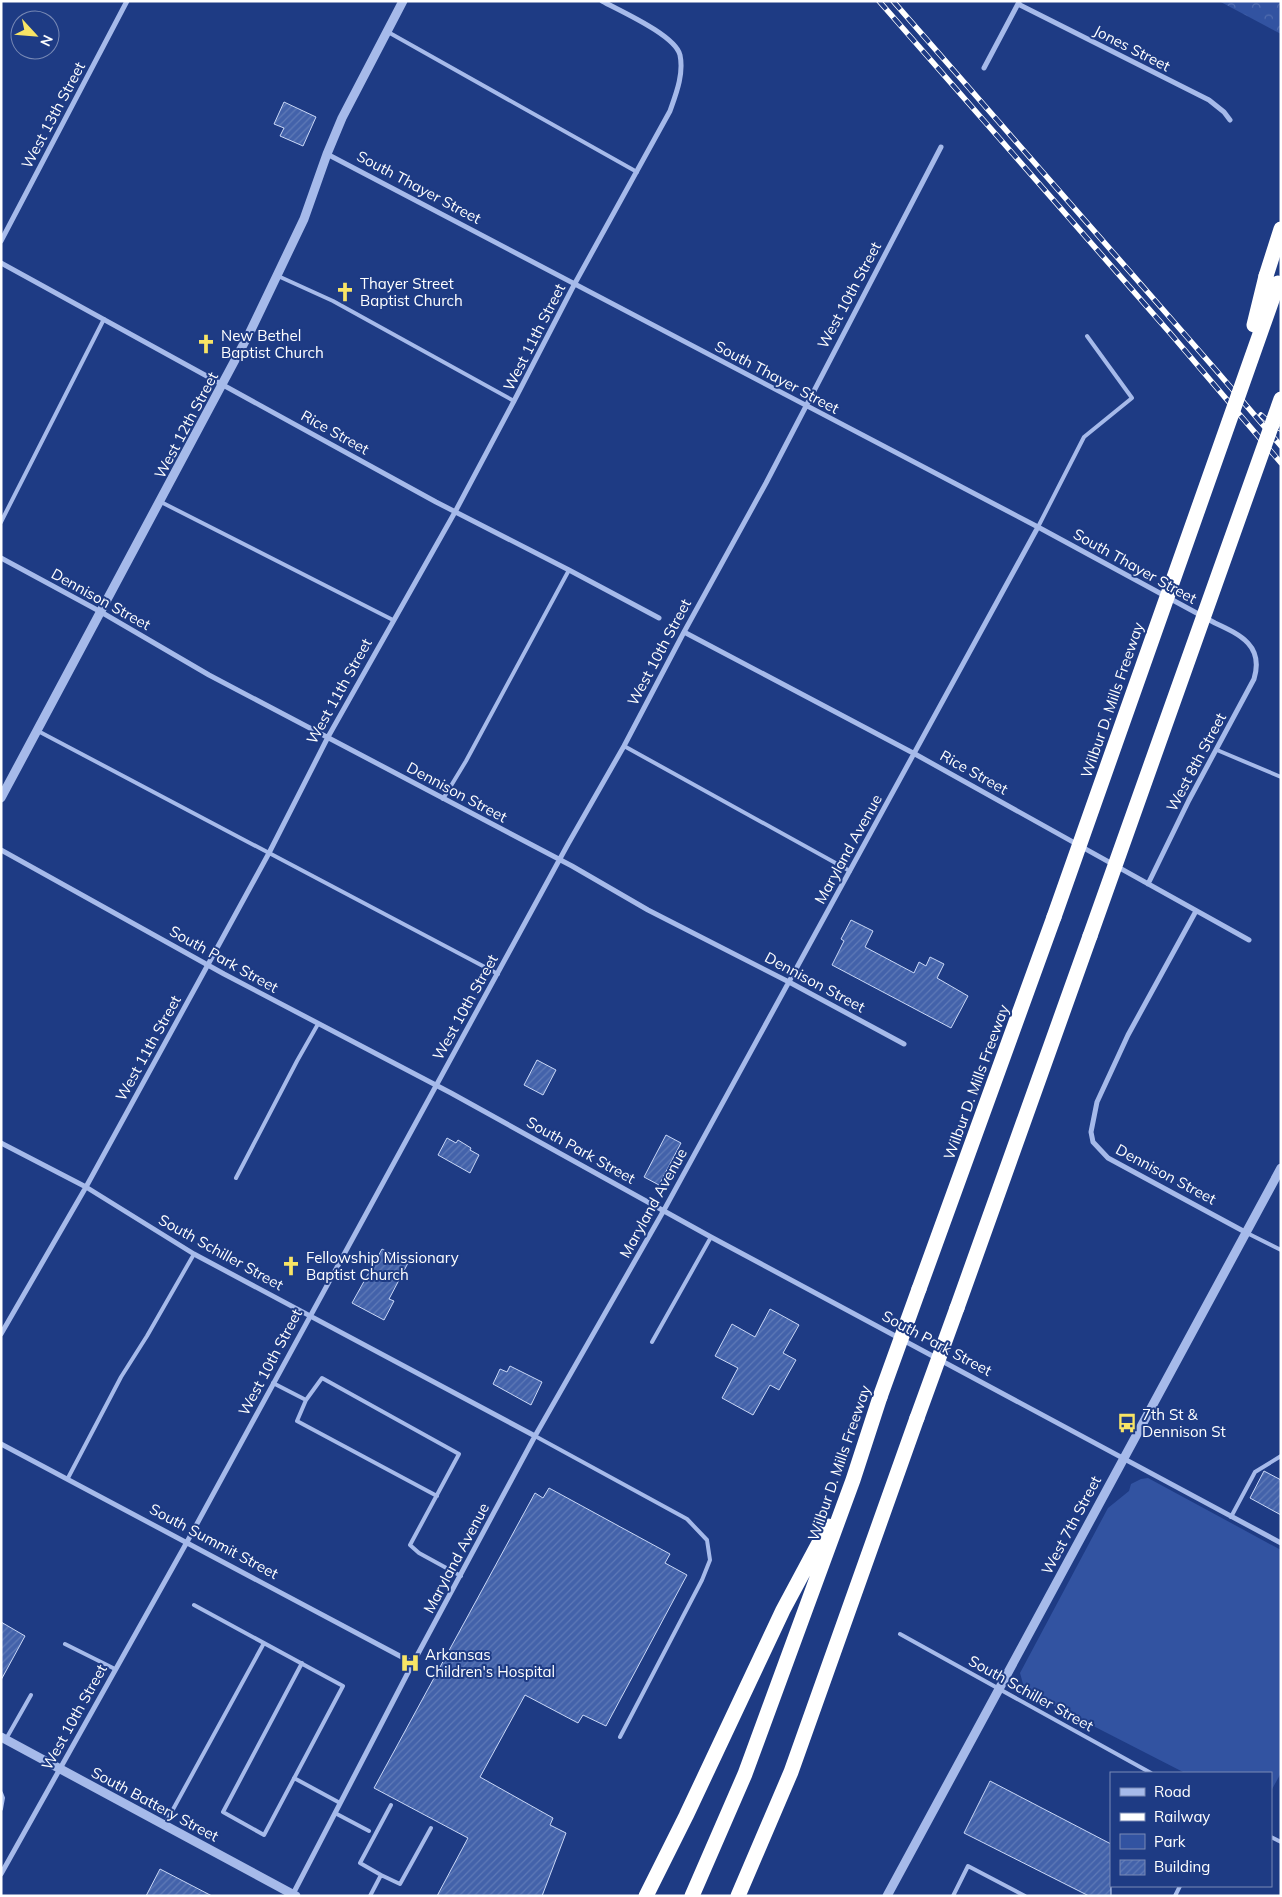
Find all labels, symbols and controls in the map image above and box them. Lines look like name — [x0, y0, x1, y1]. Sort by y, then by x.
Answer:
north arrow — [10, 10, 60, 60]
street label: Jones Street — [1091, 21, 1173, 75]
text: N — [36, 32, 57, 49]
street label: West 13th Street — [17, 58, 89, 172]
street label: South Thayer Street — [354, 146, 484, 228]
street label: West 10th Street — [813, 238, 885, 352]
place label: Thayer Street Baptist Church — [360, 274, 463, 310]
street label: West 11th Street — [499, 280, 569, 394]
church icon: Thayer Street Baptist Church — [334, 281, 356, 303]
place label: New Bethel Baptist Church — [221, 326, 324, 362]
church icon: New Bethel Baptist Church — [195, 333, 217, 355]
street label: South Thayer Street — [712, 336, 842, 418]
street label: West 12th Street — [150, 368, 222, 482]
street label: Rice Street — [298, 406, 372, 458]
street label: South Thayer Street — [1070, 524, 1200, 608]
street label: Dennison Street — [48, 564, 154, 634]
street label: West 10th Street — [623, 595, 695, 709]
street label: Wilbur D. Mills Freeway — [1076, 620, 1148, 780]
street label: West 11th Street — [302, 635, 376, 747]
street label: West 8th Street — [1162, 709, 1230, 815]
street label: Rice Street — [937, 746, 1011, 798]
street label: Dennison Street — [404, 758, 510, 826]
street label: Maryland Avenue — [810, 791, 886, 907]
street label: South Park Street — [166, 921, 282, 997]
street label: Dennison Street — [762, 948, 868, 1016]
street label: West 10th Street — [428, 951, 502, 1063]
street label: West 11th Street — [111, 992, 185, 1104]
street label: Wilbur D. Mills Freeway — [939, 1002, 1013, 1162]
street label: South Park Street — [523, 1112, 639, 1188]
street label: Dennison Street — [1113, 1140, 1219, 1208]
street label: Maryland Avenue — [615, 1145, 691, 1261]
street label: South Schiller Street — [155, 1210, 287, 1294]
place label: Fellowship Missionary Baptist Church — [306, 1248, 459, 1284]
church icon: Fellowship Missionary Baptist Church — [280, 1255, 302, 1277]
street label: West 10th Street — [234, 1305, 306, 1419]
street label: South Park Street — [879, 1306, 995, 1380]
street label: Wilbur D. Mills Freeway — [803, 1383, 875, 1543]
place label: 7th St & Dennison St — [1142, 1405, 1226, 1441]
bus stop icon: 7th St & Dennison St — [1116, 1412, 1138, 1434]
street label: West 7th Street — [1037, 1472, 1105, 1578]
street label: South Summit Street — [146, 1499, 282, 1583]
street label: Maryland Avenue — [419, 1500, 493, 1616]
place label: Arkansas Children's Hospital — [425, 1645, 555, 1681]
street label: South Schiller Street — [965, 1651, 1097, 1735]
hospital icon: Arkansas Children's Hospital — [399, 1652, 421, 1674]
street label: West 10th Street — [37, 1661, 111, 1773]
street label: South Battery Street — [88, 1762, 222, 1846]
legend — [1110, 1772, 1272, 1887]
text: Road — [1154, 1782, 1191, 1801]
text: Railway — [1154, 1807, 1210, 1826]
text: Park — [1154, 1832, 1186, 1851]
text: Building — [1154, 1857, 1210, 1876]

